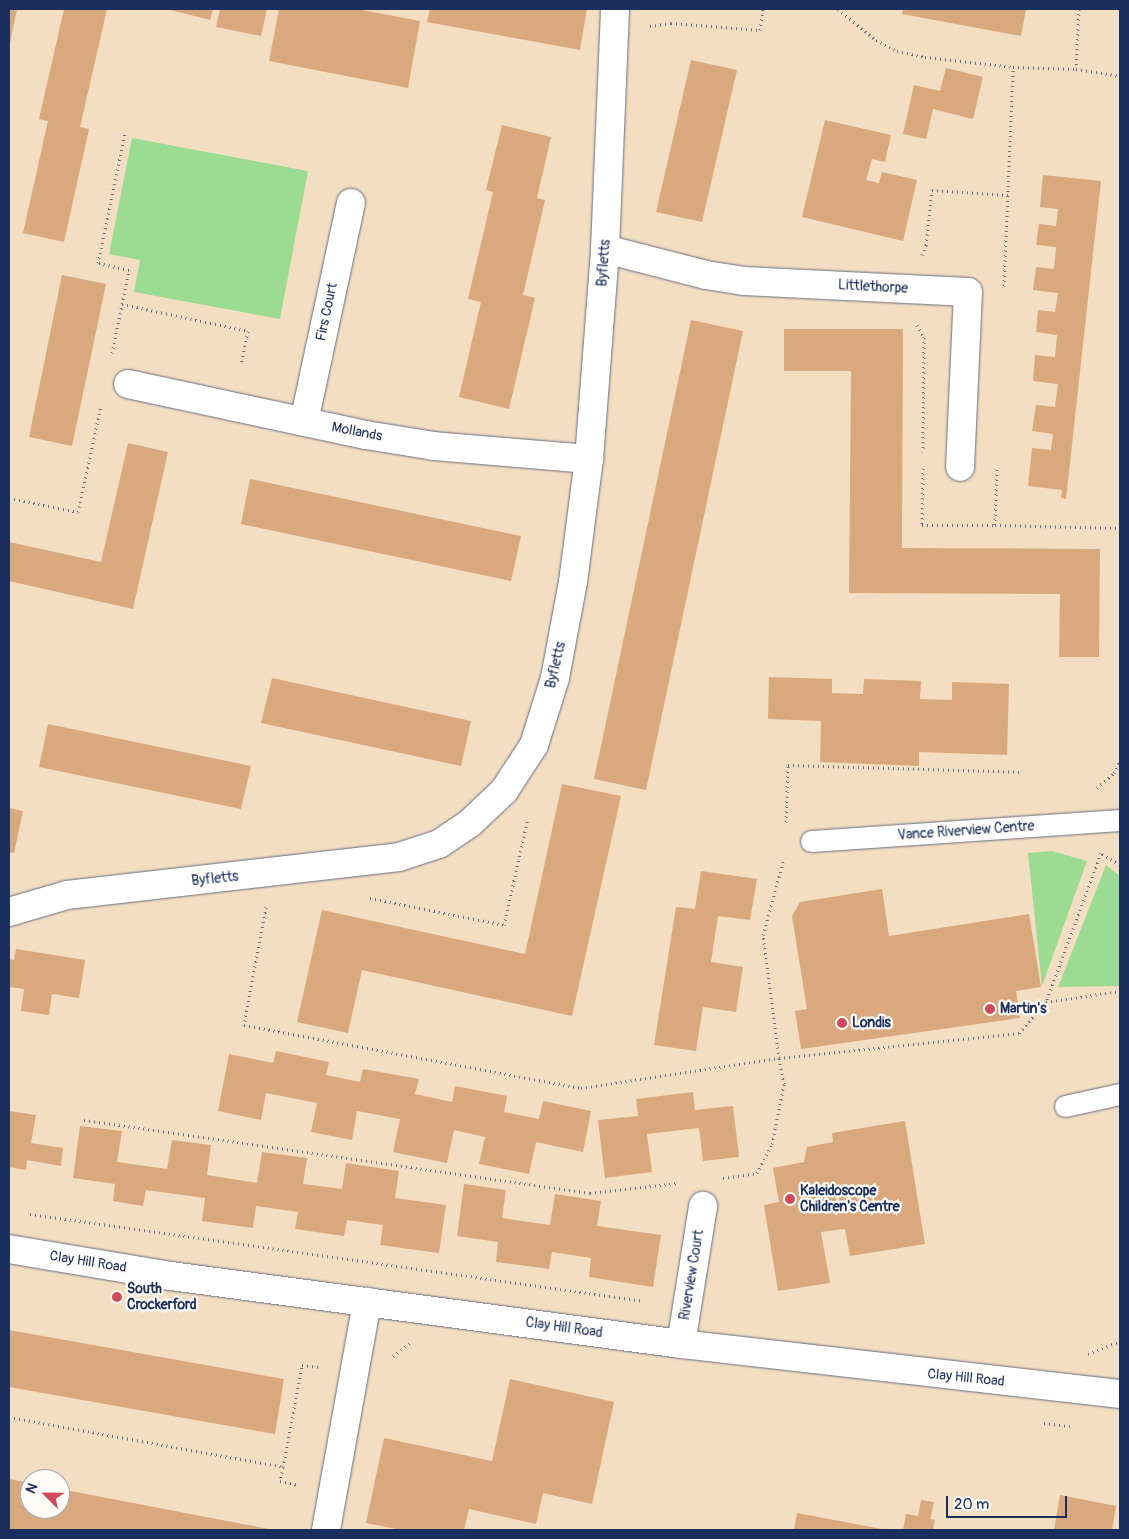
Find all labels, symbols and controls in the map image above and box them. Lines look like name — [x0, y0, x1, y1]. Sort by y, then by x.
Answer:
street label: Byfletts — [594, 239, 614, 287]
street label: Littlethorpe — [838, 277, 908, 297]
street label: Firs Court — [313, 281, 341, 343]
street label: Mollands — [330, 419, 384, 445]
street label: Byfletts — [542, 640, 570, 690]
street label: Vance Riverview Centre — [897, 818, 1035, 844]
street label: Byfletts — [191, 868, 239, 890]
place label: Martin's — [1000, 1001, 1047, 1017]
marker: Martin's — [984, 1003, 996, 1015]
place label: Londis — [852, 1015, 891, 1031]
marker: Londis — [836, 1017, 848, 1029]
place label: Kaleidoscope Children's Centre — [800, 1183, 900, 1216]
marker: Kaleidoscope Children's Centre — [784, 1193, 796, 1205]
street label: Riverview Court — [677, 1229, 707, 1321]
street label: Clay Hill Road — [48, 1248, 128, 1276]
place label: South Crockerford — [127, 1281, 197, 1314]
marker: South Crockerford — [111, 1291, 123, 1303]
street label: Clay Hill Road — [524, 1314, 604, 1342]
street label: Clay Hill Road — [927, 1366, 1005, 1390]
north arrow — [20, 1469, 70, 1519]
text: N — [22, 1481, 41, 1496]
scale bar — [949, 1486, 1070, 1518]
text: 20 m — [954, 1495, 989, 1514]

